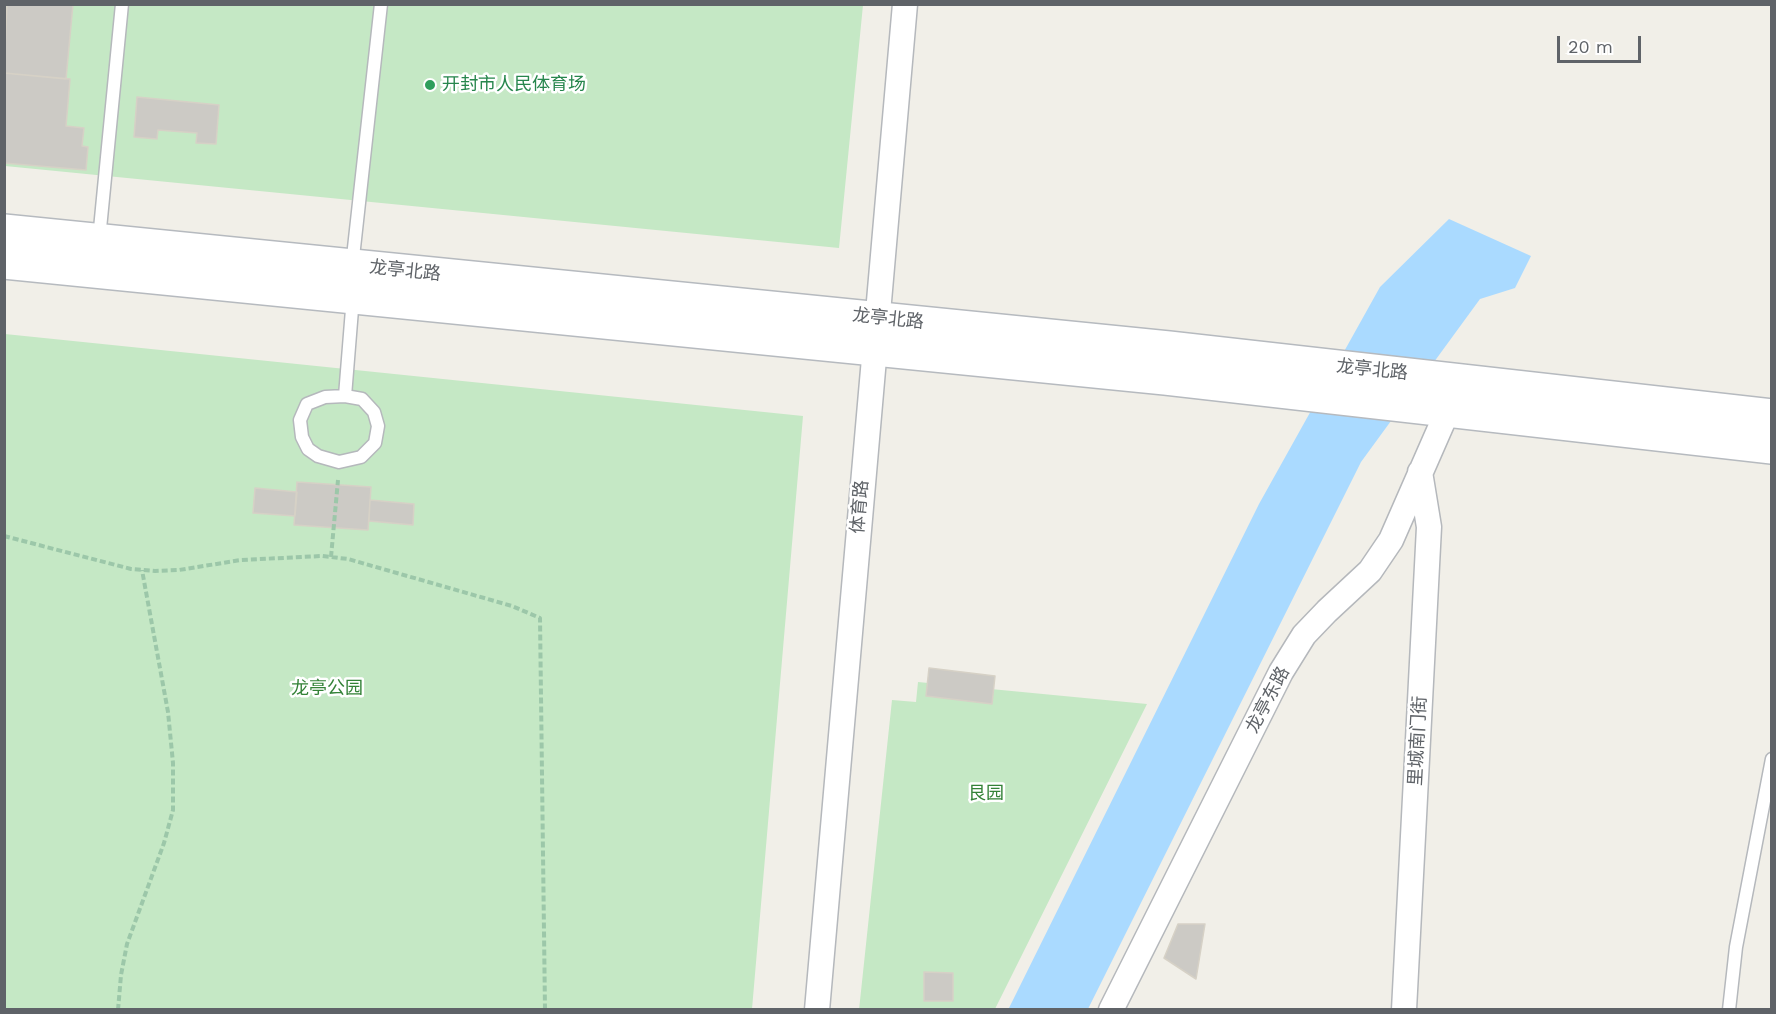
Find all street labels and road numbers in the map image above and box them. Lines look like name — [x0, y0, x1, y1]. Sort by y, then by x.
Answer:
street label: 龙亭北路 — [368, 256, 442, 286]
street label: 龙亭北路 — [851, 304, 925, 334]
street label: 龙亭北路 — [1335, 355, 1409, 385]
street label: 体育路 — [847, 479, 873, 535]
street label: 龙亭东路 — [1242, 663, 1294, 737]
street label: 里城南门街 — [1405, 695, 1431, 787]

